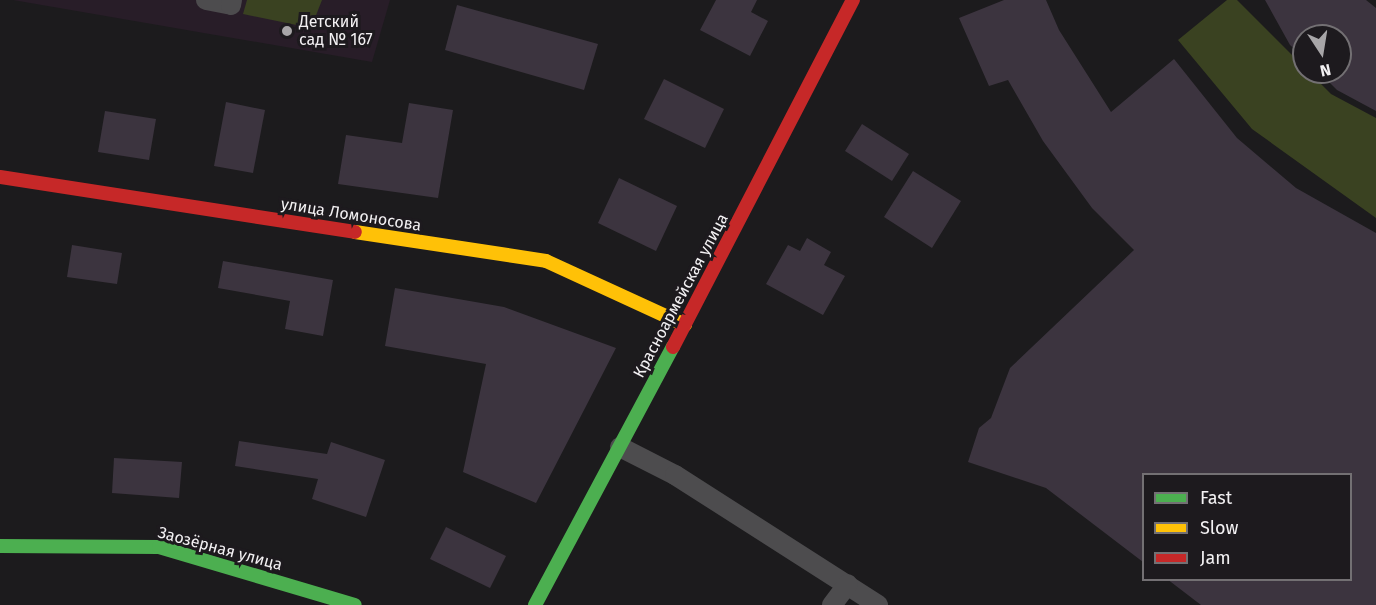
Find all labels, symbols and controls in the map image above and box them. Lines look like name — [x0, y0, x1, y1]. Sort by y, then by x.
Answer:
place label: Детский сад № 167 — [299, 12, 373, 50]
marker: Детский сад № 167 — [280, 24, 294, 38]
north arrow — [1292, 24, 1352, 84]
text: N — [1318, 60, 1333, 81]
street label: улица Ломоносова — [279, 194, 423, 236]
street label: Красноармейская улица — [630, 211, 732, 381]
legend — [1142, 473, 1352, 581]
text: Fast — [1200, 487, 1232, 509]
text: Slow — [1200, 517, 1238, 539]
street label: Заозёрная улица — [156, 523, 284, 575]
text: Jam — [1200, 547, 1231, 569]

